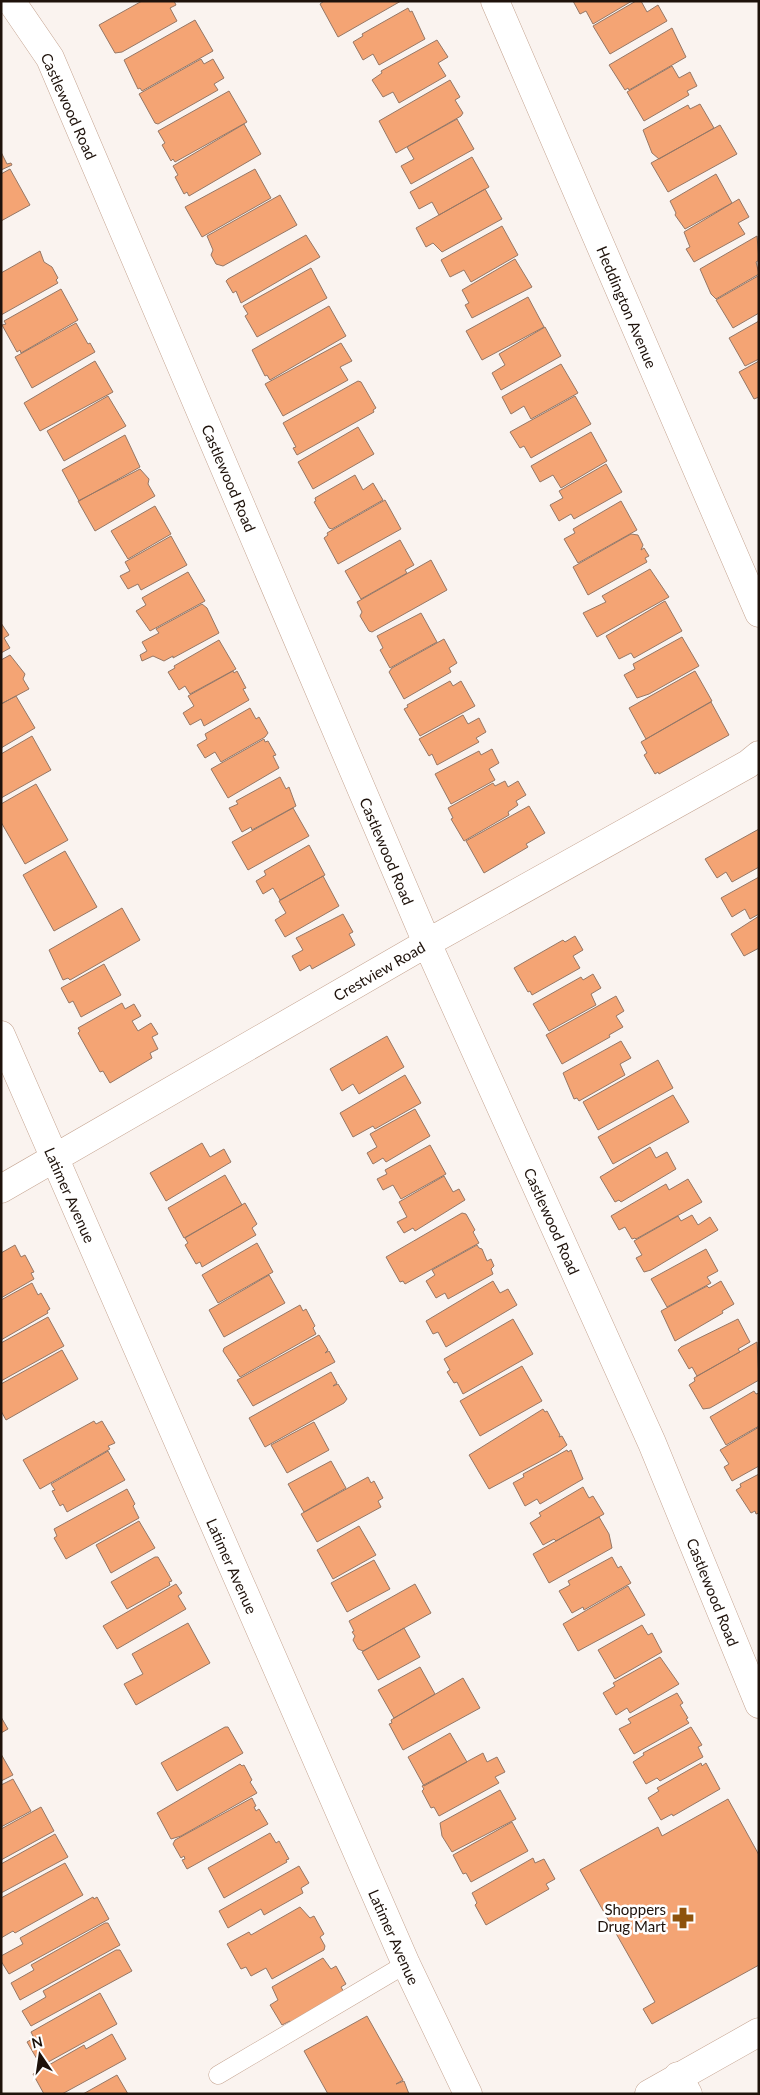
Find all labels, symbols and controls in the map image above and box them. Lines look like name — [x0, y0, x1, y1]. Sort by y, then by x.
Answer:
street label: Castlewood Road — [37, 50, 101, 162]
street label: Heddington Avenue — [593, 243, 661, 371]
street label: Castlewood Road — [198, 422, 260, 534]
street label: Castlewood Road — [356, 795, 418, 907]
street label: Crestview Road — [330, 938, 428, 1004]
street label: Latimer Avenue — [41, 1144, 99, 1246]
street label: Castlewood Road — [520, 1165, 584, 1277]
street label: Latimer Avenue — [203, 1515, 261, 1617]
street label: Castlewood Road — [683, 1535, 743, 1649]
street label: Latimer Avenue — [365, 1886, 423, 1988]
place label: Shoppers Drug Mart — [597, 1900, 667, 1935]
pharmacy icon: Shoppers Drug Mart — [670, 1905, 696, 1931]
north arrow — [15, 2030, 65, 2080]
text: N — [30, 2032, 44, 2051]

